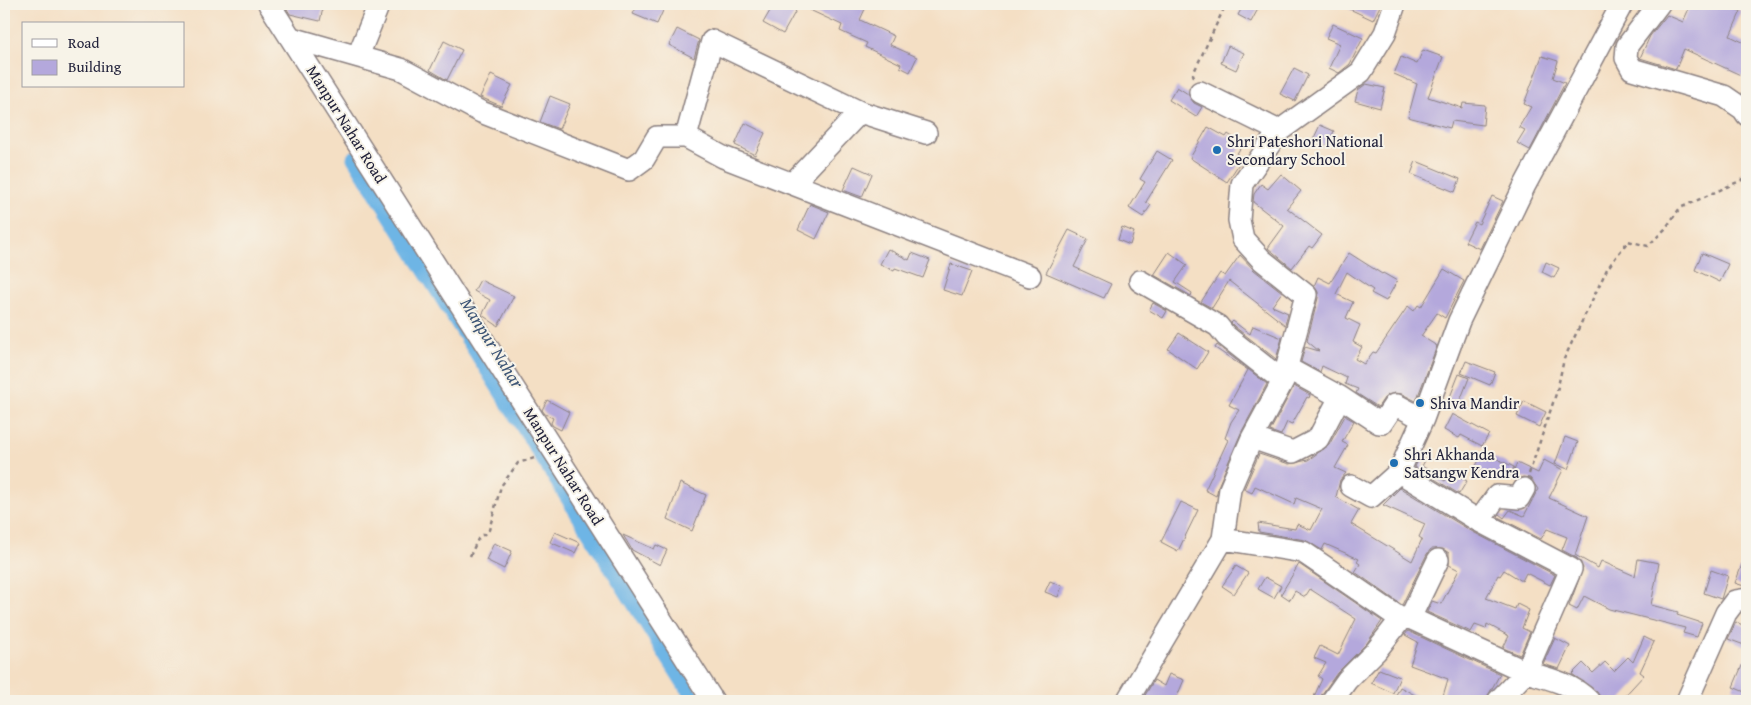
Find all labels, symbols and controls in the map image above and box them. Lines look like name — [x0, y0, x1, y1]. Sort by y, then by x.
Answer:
legend — [22, 22, 185, 88]
text: Road — [68, 32, 99, 53]
text: Building — [68, 56, 122, 77]
street label: Manpur Nahar Road — [301, 60, 393, 188]
place label: Shri Pateshori National Secondary School — [1227, 129, 1384, 171]
marker: Shri Pateshori National Secondary School — [1211, 144, 1223, 156]
water label: Manpur Nahar — [454, 292, 532, 394]
place label: Shiva Mandir — [1430, 391, 1520, 415]
marker: Shiva Mandir — [1414, 397, 1426, 409]
street label: Manpur Nahar Road — [518, 402, 610, 530]
place label: Shri Akhanda Satsangw Kendra — [1404, 442, 1520, 484]
marker: Shri Akhanda Satsangw Kendra — [1388, 457, 1400, 469]

